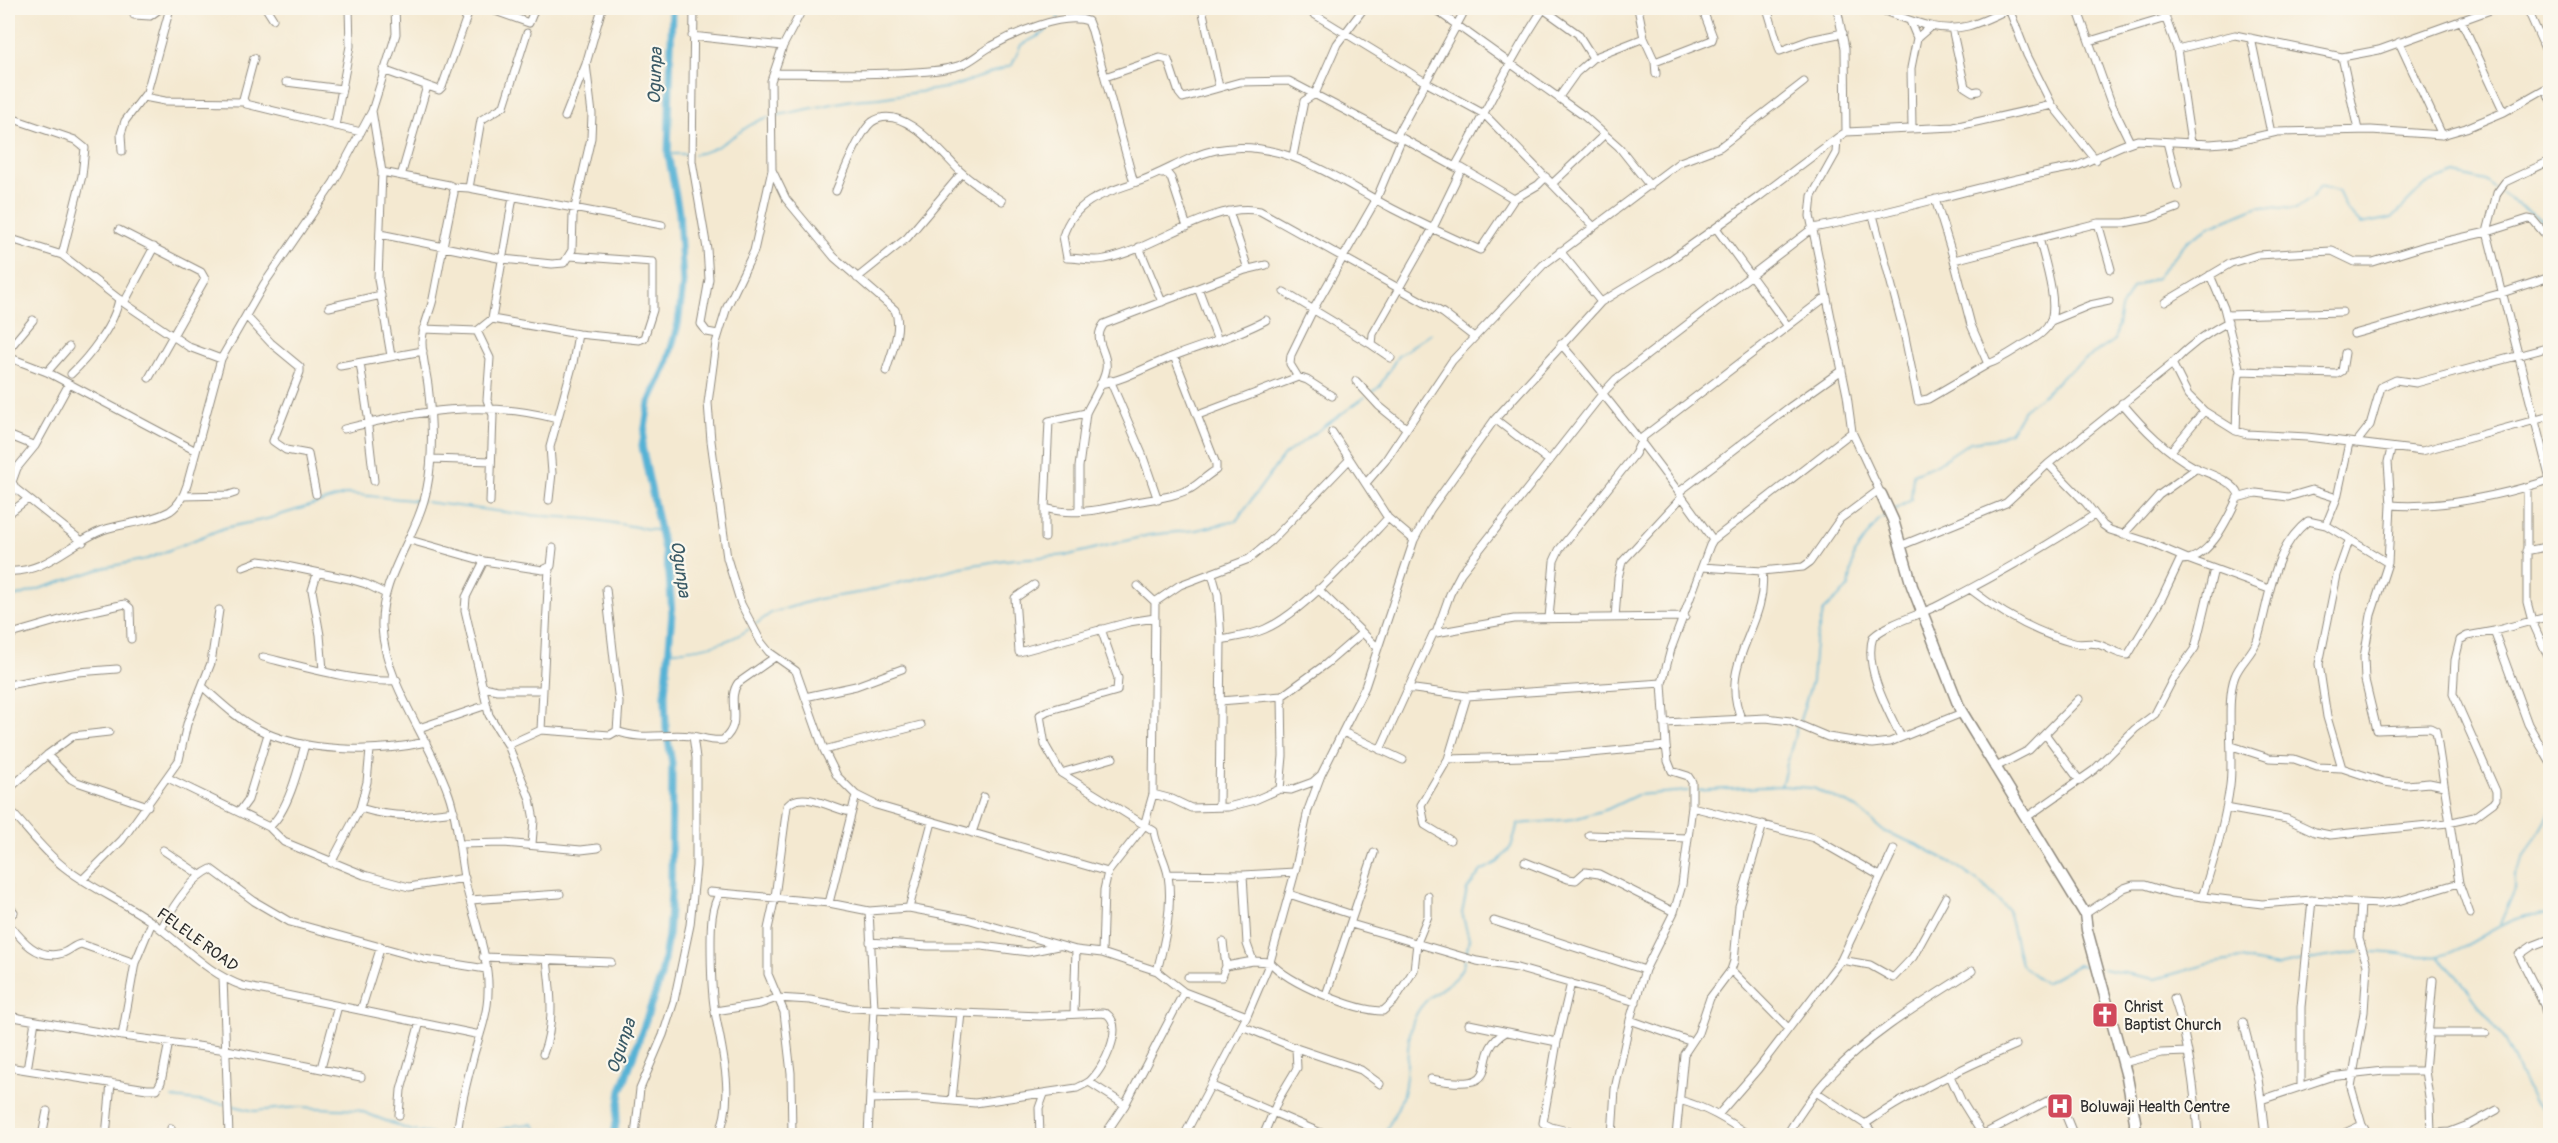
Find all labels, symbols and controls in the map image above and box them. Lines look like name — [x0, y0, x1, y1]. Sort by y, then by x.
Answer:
water label: Ogunpa — [643, 46, 668, 105]
water label: Ogunpa — [665, 539, 696, 600]
street label: FELELE ROAD — [153, 904, 242, 976]
place label: Christ Baptist Church — [2124, 997, 2221, 1035]
church icon: Christ Baptist Church — [2090, 1000, 2120, 1030]
water label: Ogunpa — [601, 1014, 642, 1077]
hospital icon: Boluwaji Health Centre — [2045, 1091, 2075, 1121]
place label: Boluwaji Health Centre — [2080, 1097, 2230, 1117]

